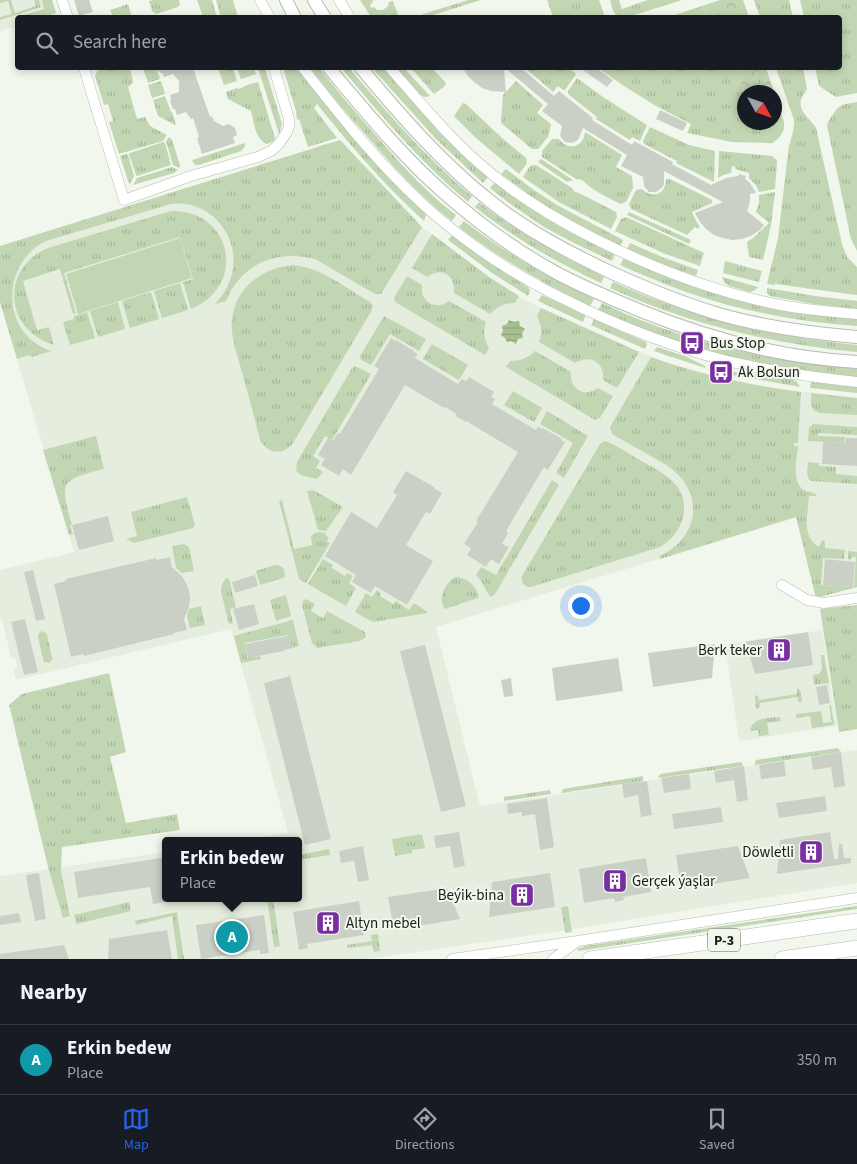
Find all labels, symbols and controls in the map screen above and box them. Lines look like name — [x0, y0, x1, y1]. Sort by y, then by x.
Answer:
search box — [15, 15, 842, 70]
icon: search — [33, 29, 61, 57]
text: Search here — [73, 29, 167, 56]
north arrow — [737, 85, 782, 130]
bus stop icon: Bus Stop — [679, 330, 705, 356]
place label: Bus Stop — [710, 333, 765, 354]
bus stop icon: Ak Bolsun — [708, 359, 734, 385]
place label: Ak Bolsun — [738, 362, 800, 383]
your location — [568, 593, 594, 619]
building icon: Berk teker — [766, 637, 792, 663]
place label: Berk teker — [698, 640, 763, 661]
popup — [162, 837, 302, 902]
building icon: Döwletli — [798, 839, 824, 865]
place label: Döwletli — [742, 842, 794, 863]
text: Erkin bedew — [180, 845, 284, 872]
building icon: Gerçek ýaşlar — [602, 868, 628, 894]
place label: Gerçek ýaşlar — [632, 871, 716, 892]
text: Place — [180, 872, 216, 894]
building icon: Beýik-bina — [509, 882, 535, 908]
place label: Beýik-bina — [438, 885, 504, 906]
building icon: Altyn mebel — [315, 910, 341, 936]
place label: Altyn mebel — [346, 913, 421, 934]
pin: A — [216, 918, 248, 956]
road number: P-3 — [708, 928, 740, 952]
text: Nearby — [20, 977, 87, 1007]
text: Erkin bedew — [67, 1035, 171, 1062]
text: A — [31, 1049, 41, 1071]
text: 350 m — [797, 1049, 837, 1071]
text: Place — [67, 1062, 103, 1084]
tab: Map — [122, 1105, 150, 1155]
tab: Directions — [395, 1105, 454, 1155]
tab: Saved — [699, 1105, 735, 1155]

